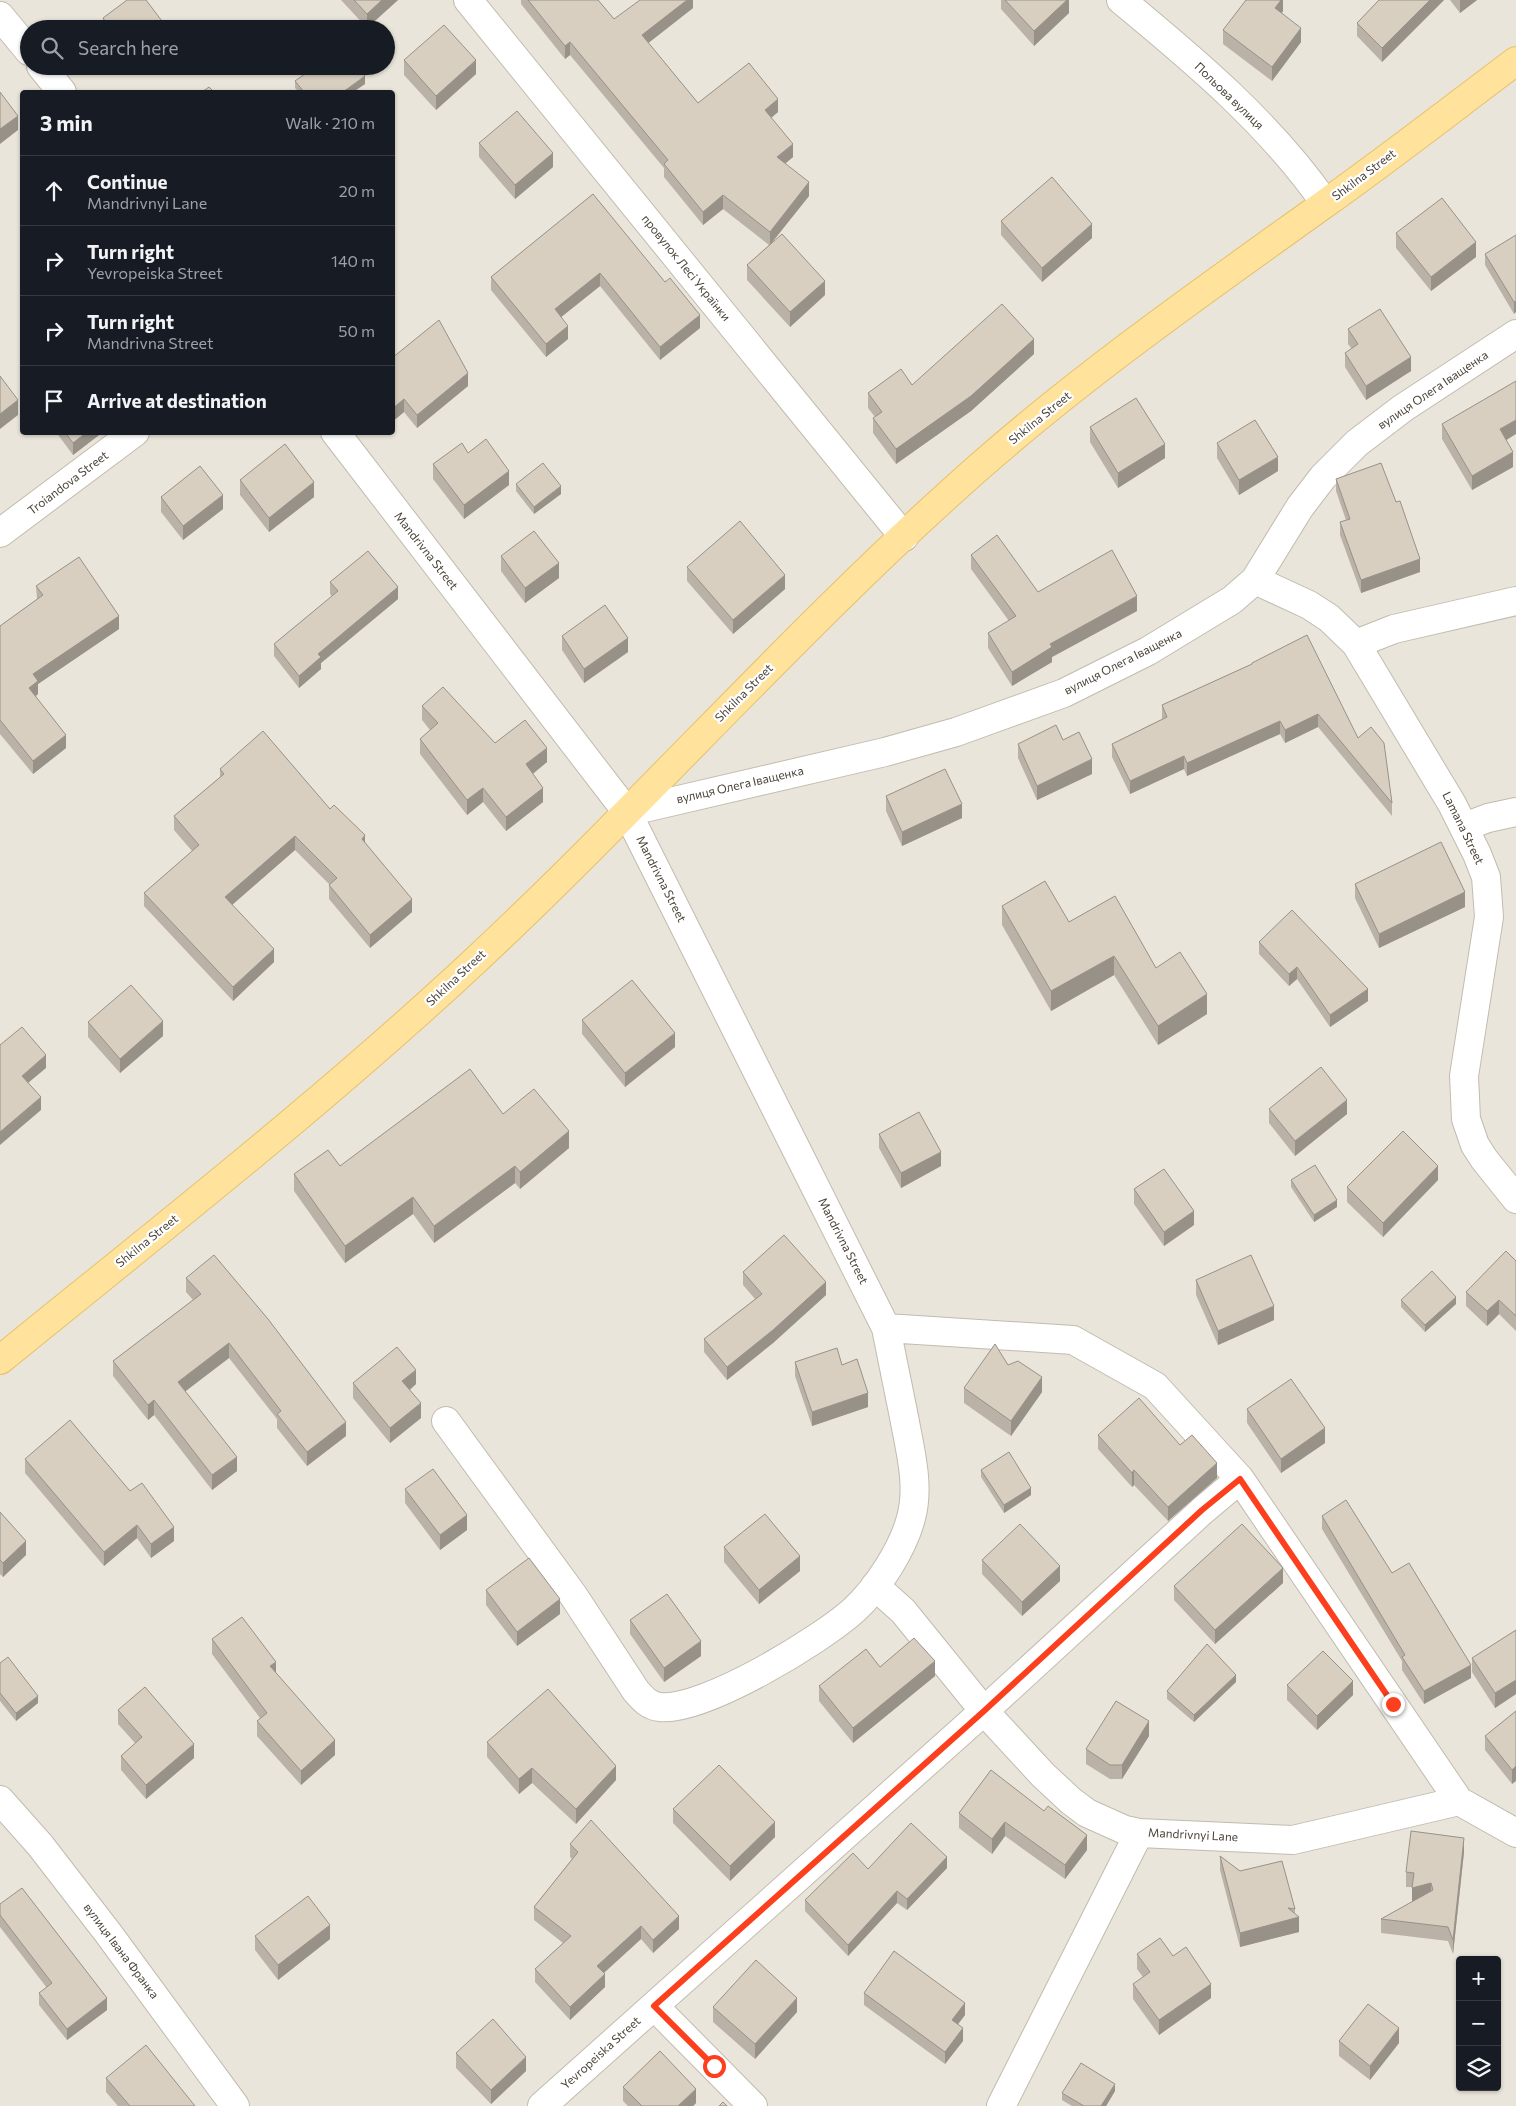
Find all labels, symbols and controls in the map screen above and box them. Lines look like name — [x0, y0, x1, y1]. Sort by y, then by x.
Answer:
search box — [20, 20, 395, 75]
icon: search — [38, 34, 66, 62]
text: Search here — [78, 36, 178, 59]
street label: Польова вулиця — [1192, 59, 1267, 132]
text: 3 min — [40, 110, 93, 135]
text: Walk · 210 m — [285, 113, 375, 132]
street label: Shkilna Street — [1329, 146, 1398, 203]
text: Continue — [87, 170, 167, 193]
icon: ahead — [40, 177, 68, 205]
text: 20 m — [339, 181, 375, 200]
text: Mandrivnyi Lane — [87, 193, 207, 212]
street label: провулок Лесі Українки — [640, 211, 734, 323]
text: Turn right — [87, 240, 174, 263]
icon: right — [40, 247, 68, 275]
text: 140 m — [331, 251, 375, 270]
text: Yevropeiska Street — [87, 263, 223, 282]
text: Turn right — [87, 310, 174, 333]
icon: right — [40, 317, 68, 345]
text: 50 m — [338, 321, 375, 340]
text: Mandrivna Street — [87, 333, 213, 352]
street label: вулиця Олега Іващенка — [1375, 347, 1490, 431]
icon: arrive — [40, 387, 68, 415]
street label: Shkilna Street — [1005, 388, 1073, 447]
text: Arrive at destination — [87, 389, 267, 412]
street label: Troiandova Street — [24, 447, 110, 517]
street label: Mandrivna Street — [392, 509, 462, 592]
street label: вулиця Олега Іващенка — [1061, 625, 1184, 697]
street label: Shkilna Street — [712, 660, 775, 724]
street label: вулиця Олега Іващенка — [675, 763, 805, 805]
street label: Lamana Street — [1440, 789, 1488, 866]
street label: Mandrivna Street — [634, 833, 690, 924]
street label: Shkilna Street — [423, 946, 488, 1008]
street label: Mandrivna Street — [816, 1195, 872, 1286]
street label: Shkilna Street — [112, 1211, 180, 1270]
route end — [1382, 1693, 1405, 1716]
street label: Mandrivnyi Lane — [1148, 1825, 1238, 1843]
street label: вулиця Івана Франка — [81, 1900, 162, 2001]
map controls — [1456, 1956, 1501, 2091]
button: + — [1456, 1956, 1501, 2001]
button: − — [1456, 2001, 1501, 2046]
street label: Yevropeiska Street — [558, 2013, 643, 2092]
button: layers — [1456, 2046, 1501, 2091]
route start — [703, 2055, 726, 2078]

